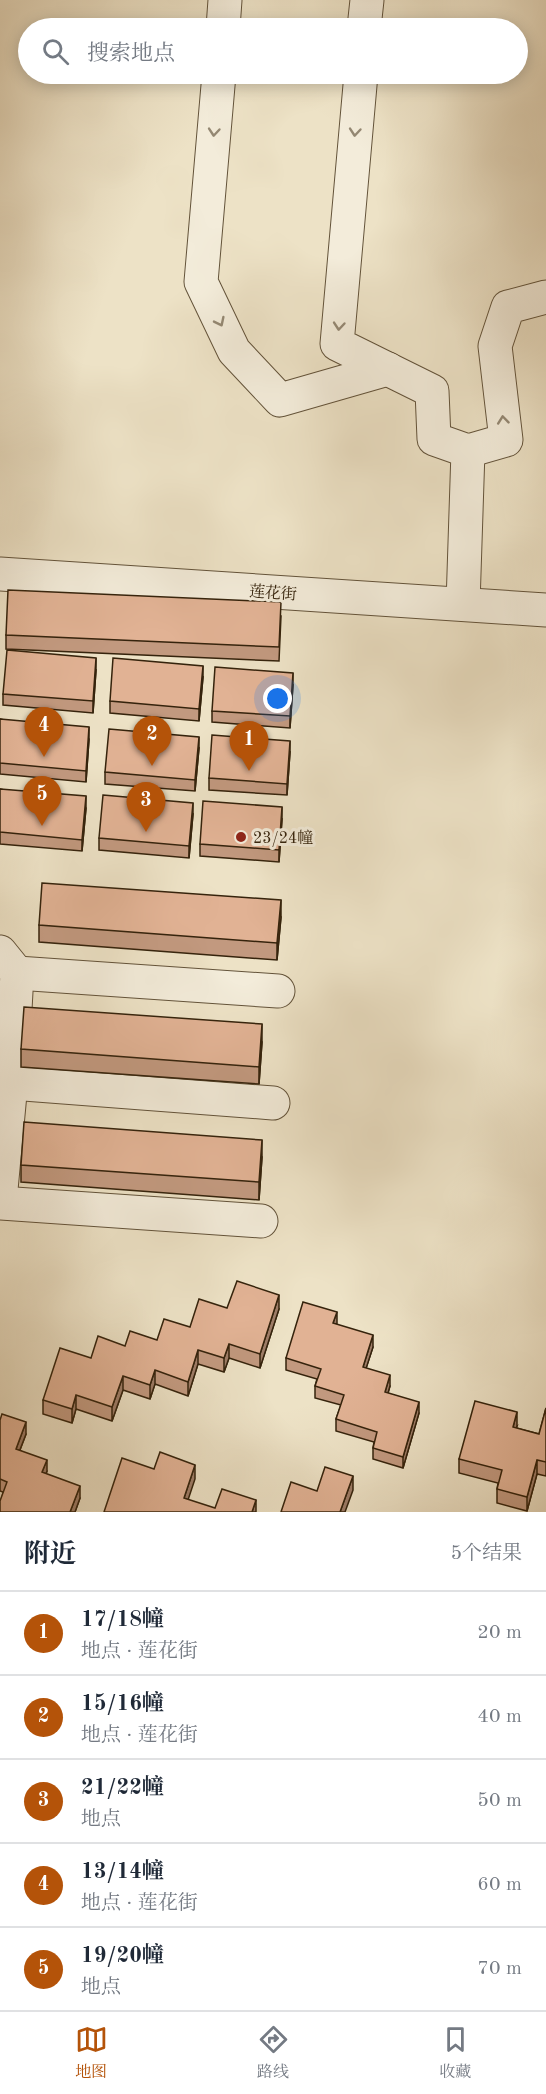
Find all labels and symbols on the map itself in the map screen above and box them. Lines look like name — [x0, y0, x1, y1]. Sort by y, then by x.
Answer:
one-way arrow — [208, 127, 221, 136]
one-way arrow — [349, 127, 362, 136]
one-way arrow — [212, 315, 224, 326]
one-way arrow — [333, 322, 346, 331]
one-way arrow — [497, 416, 510, 425]
street label: 莲花街 — [248, 582, 298, 604]
your location — [263, 684, 292, 713]
pin: 4 — [24, 708, 63, 757]
pin: 2 — [132, 716, 172, 766]
pin: 1 — [230, 722, 268, 771]
pin: 5 — [22, 776, 62, 826]
pin: 3 — [126, 782, 166, 832]
place label: 23/24幢 — [253, 829, 313, 847]
marker: 23/24幢 — [234, 830, 248, 844]

